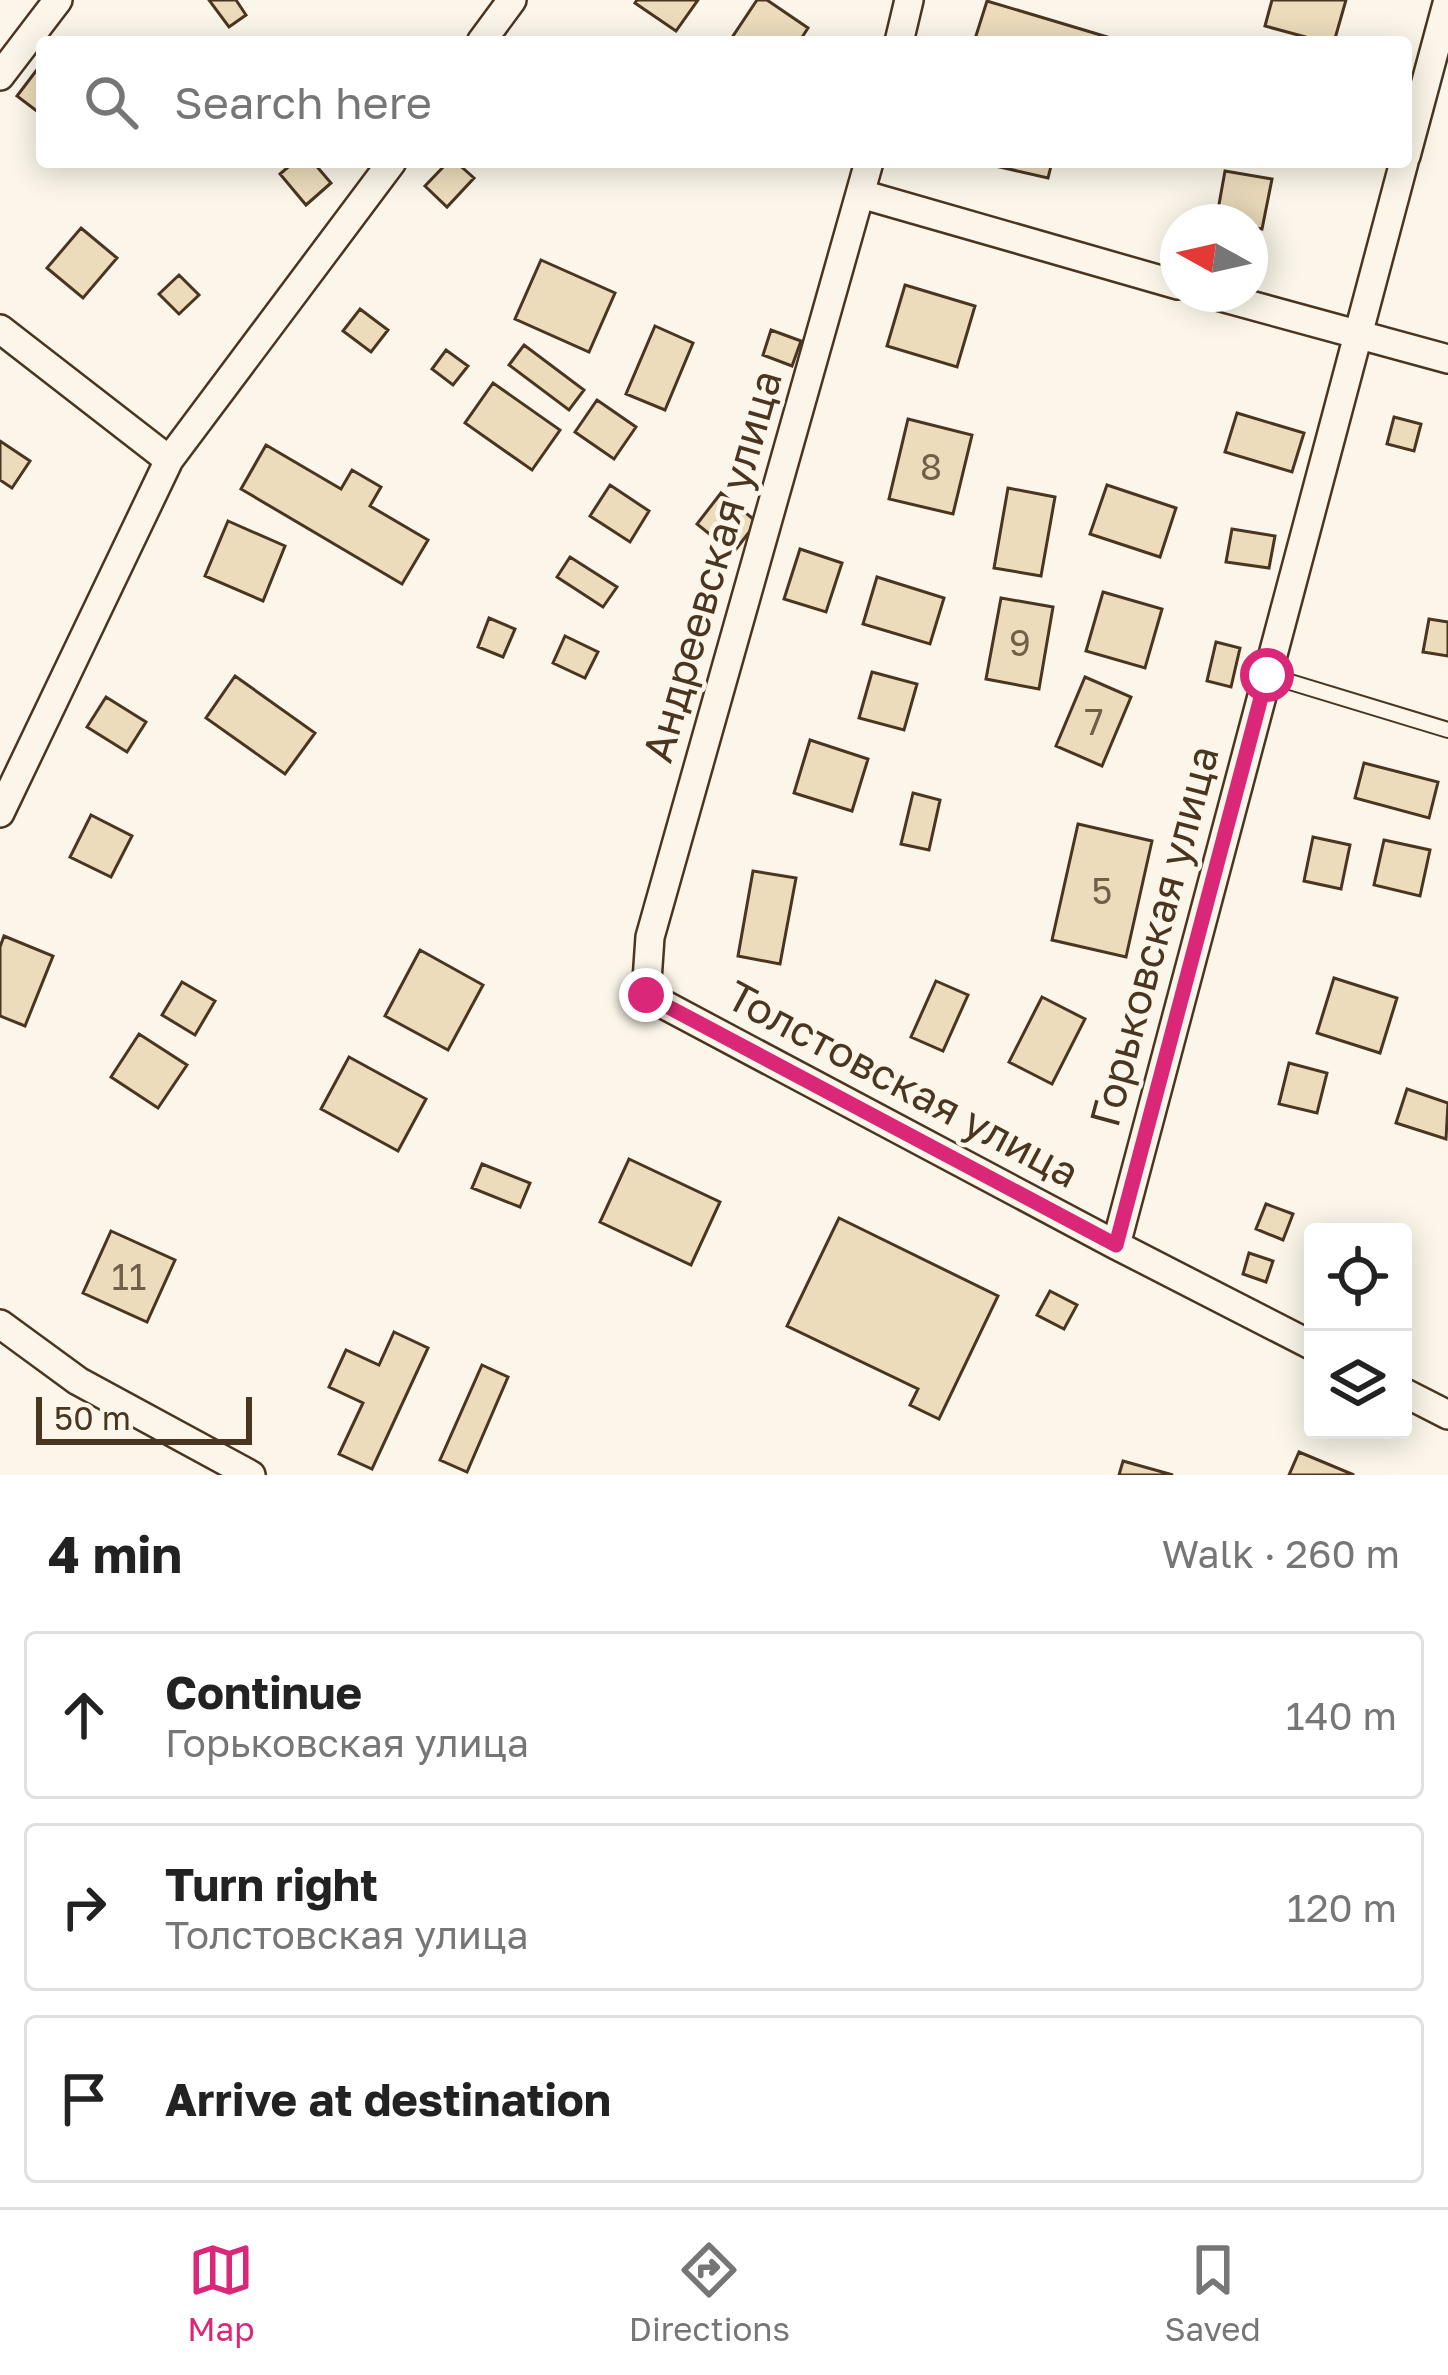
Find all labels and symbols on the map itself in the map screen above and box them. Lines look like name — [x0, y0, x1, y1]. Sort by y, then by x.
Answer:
north arrow — [1160, 204, 1268, 312]
street label: Андреевская улица — [631, 364, 791, 767]
house number: 8 — [920, 445, 942, 488]
house number: 9 — [1009, 621, 1031, 664]
route start — [1240, 648, 1294, 702]
house number: 7 — [1084, 700, 1104, 743]
street label: Горьковская улица — [1078, 740, 1228, 1132]
house number: 5 — [1092, 869, 1112, 912]
route end — [619, 968, 673, 1022]
street label: Толстовская улица — [719, 969, 1088, 1197]
house number: 11 — [112, 1255, 146, 1298]
scale bar — [36, 1391, 252, 1444]

